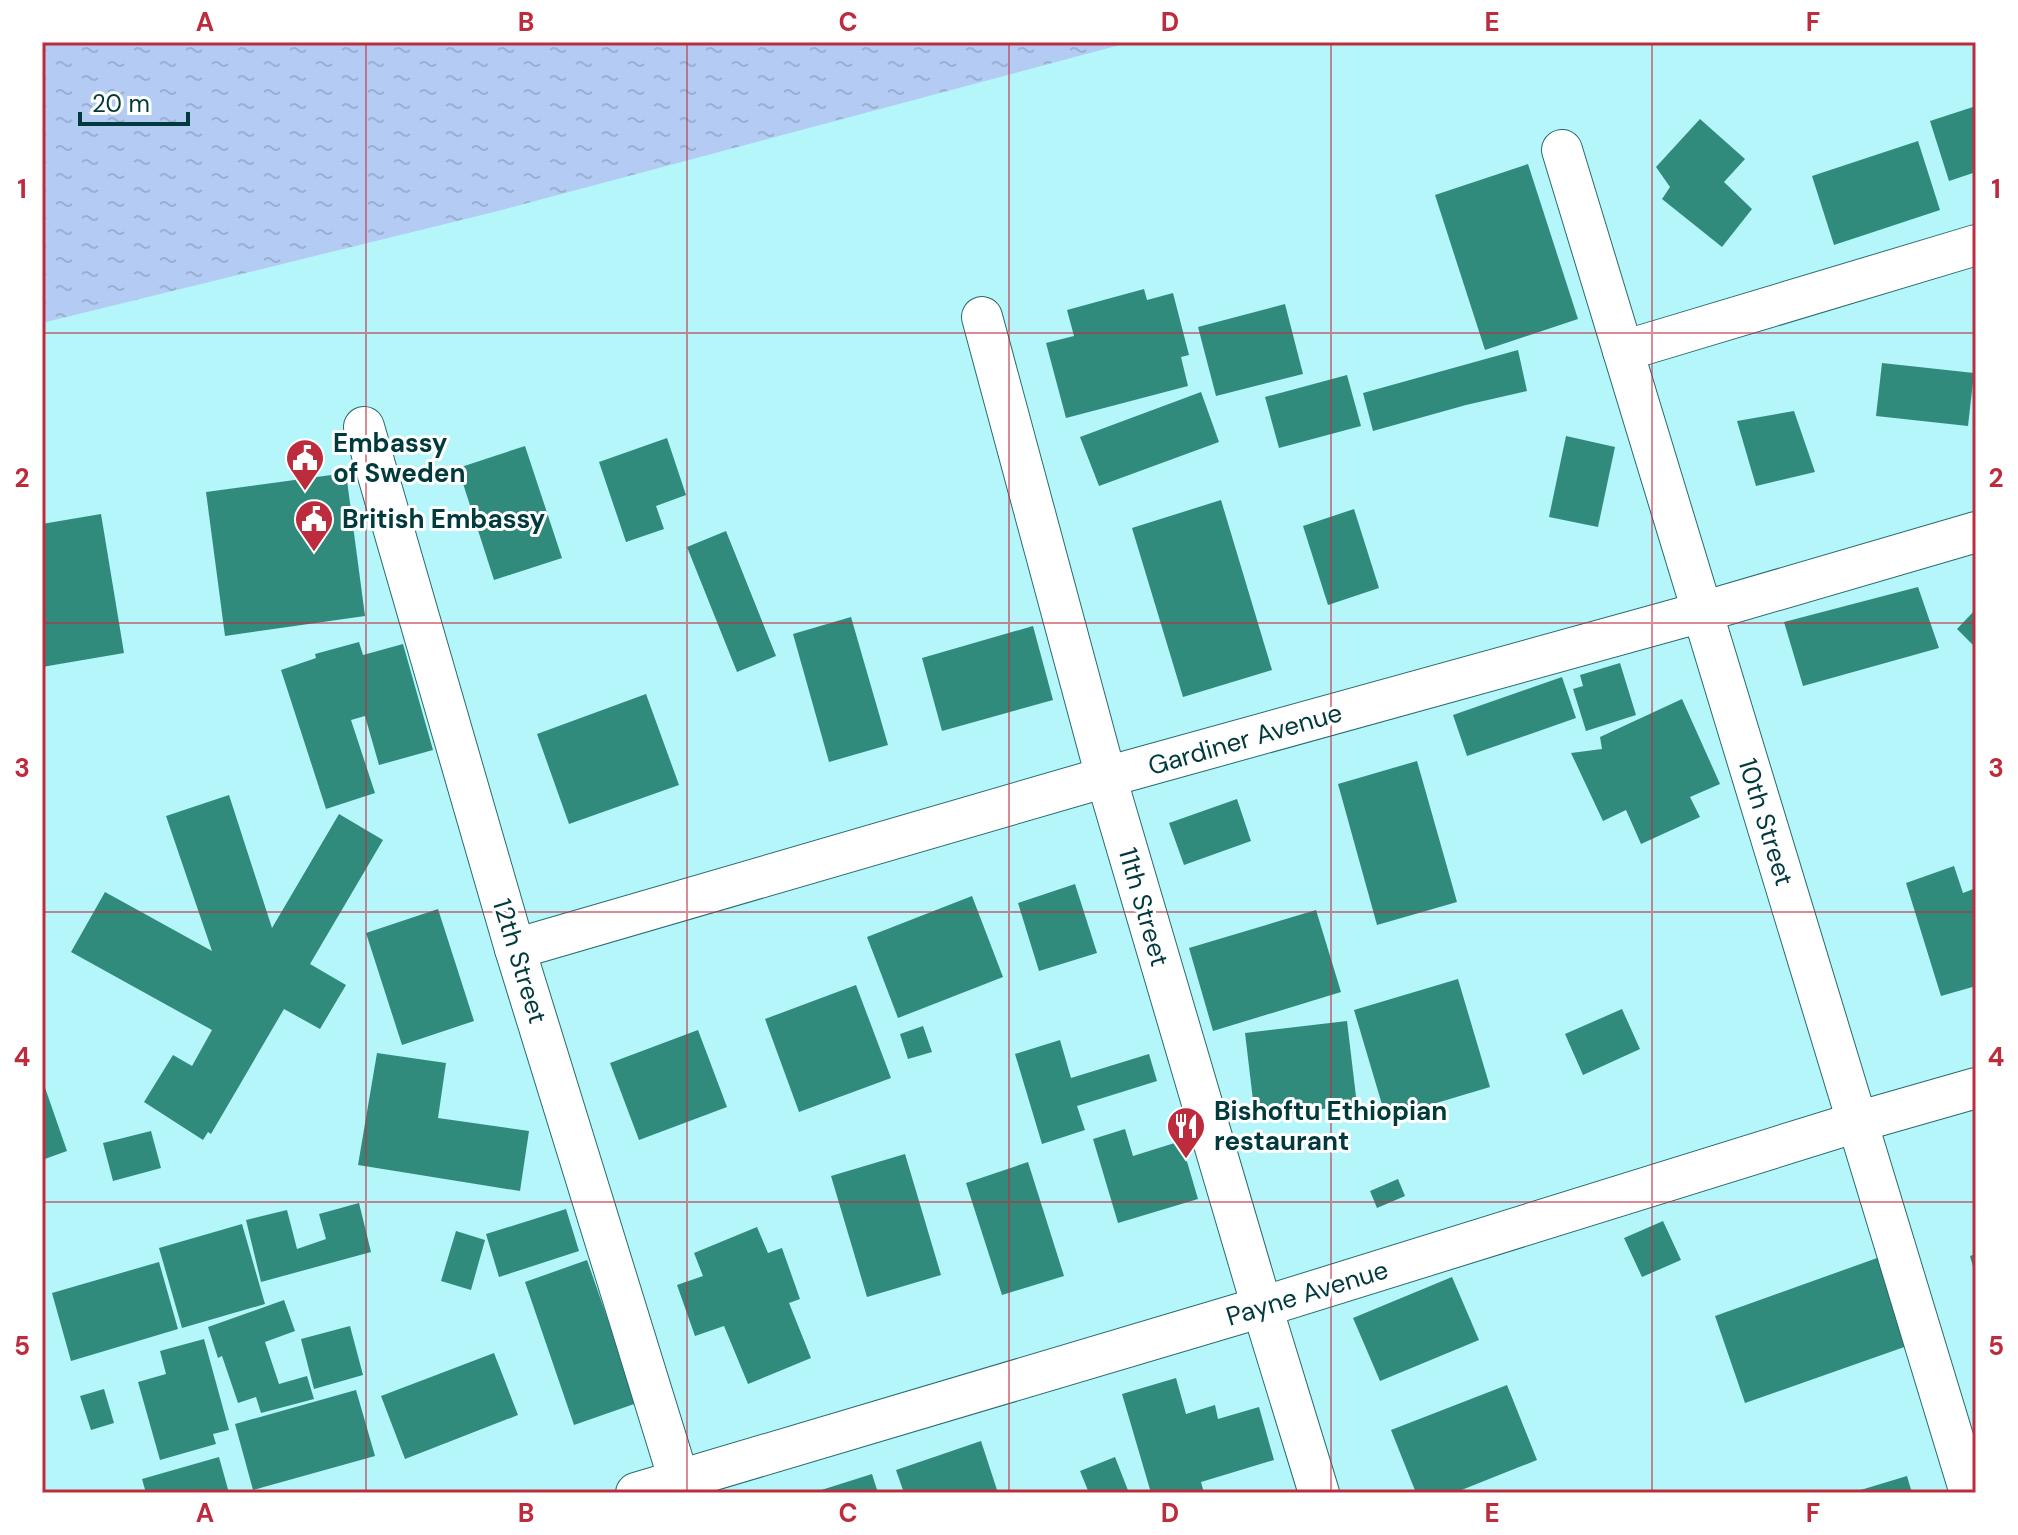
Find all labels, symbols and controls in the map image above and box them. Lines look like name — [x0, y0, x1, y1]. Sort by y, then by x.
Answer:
text: A — [196, 5, 214, 39]
text: B — [518, 5, 534, 39]
text: C — [838, 5, 858, 39]
text: D — [1161, 5, 1179, 39]
text: E — [1484, 5, 1500, 39]
text: F — [1806, 5, 1820, 39]
scale bar — [80, 76, 188, 126]
text: 20 m — [92, 88, 150, 119]
text: 1 — [17, 172, 27, 206]
text: 1 — [1991, 172, 2001, 206]
place label: Embassy of Sweden — [333, 426, 466, 490]
public building icon: Embassy of Sweden — [284, 437, 326, 492]
text: 2 — [14, 461, 30, 495]
text: 2 — [1988, 461, 2004, 495]
public building icon: British Embassy — [293, 498, 335, 553]
place label: British Embassy — [342, 502, 546, 536]
street label: Gardiner Avenue — [1144, 695, 1346, 783]
text: 3 — [14, 751, 30, 785]
text: 3 — [1988, 751, 2004, 785]
street label: 10th Street — [1730, 754, 1802, 890]
street label: 11th Street — [1111, 844, 1177, 970]
street label: 12th Street — [485, 894, 555, 1028]
text: 4 — [14, 1040, 30, 1074]
text: 4 — [1988, 1040, 2004, 1074]
place label: Bishoftu Ethiopian restaurant — [1214, 1094, 1447, 1158]
restaurant icon: Bishoftu Ethiopian restaurant — [1165, 1105, 1207, 1160]
street label: Payne Avenue — [1222, 1252, 1392, 1334]
text: 5 — [14, 1329, 30, 1363]
text: 5 — [1988, 1329, 2004, 1363]
text: A — [196, 1496, 214, 1530]
text: B — [518, 1496, 534, 1530]
text: C — [838, 1496, 858, 1530]
text: D — [1161, 1496, 1179, 1530]
text: E — [1484, 1496, 1500, 1530]
text: F — [1806, 1496, 1820, 1530]

